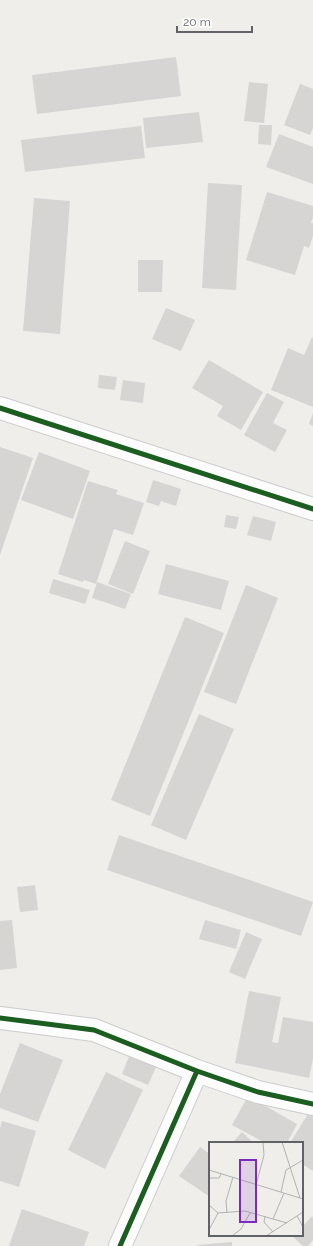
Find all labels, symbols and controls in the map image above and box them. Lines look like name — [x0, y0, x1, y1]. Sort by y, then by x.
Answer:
scale bar — [177, 8, 252, 34]
text: 20 m — [183, 15, 211, 29]
inset map — [209, 1142, 303, 1236]

